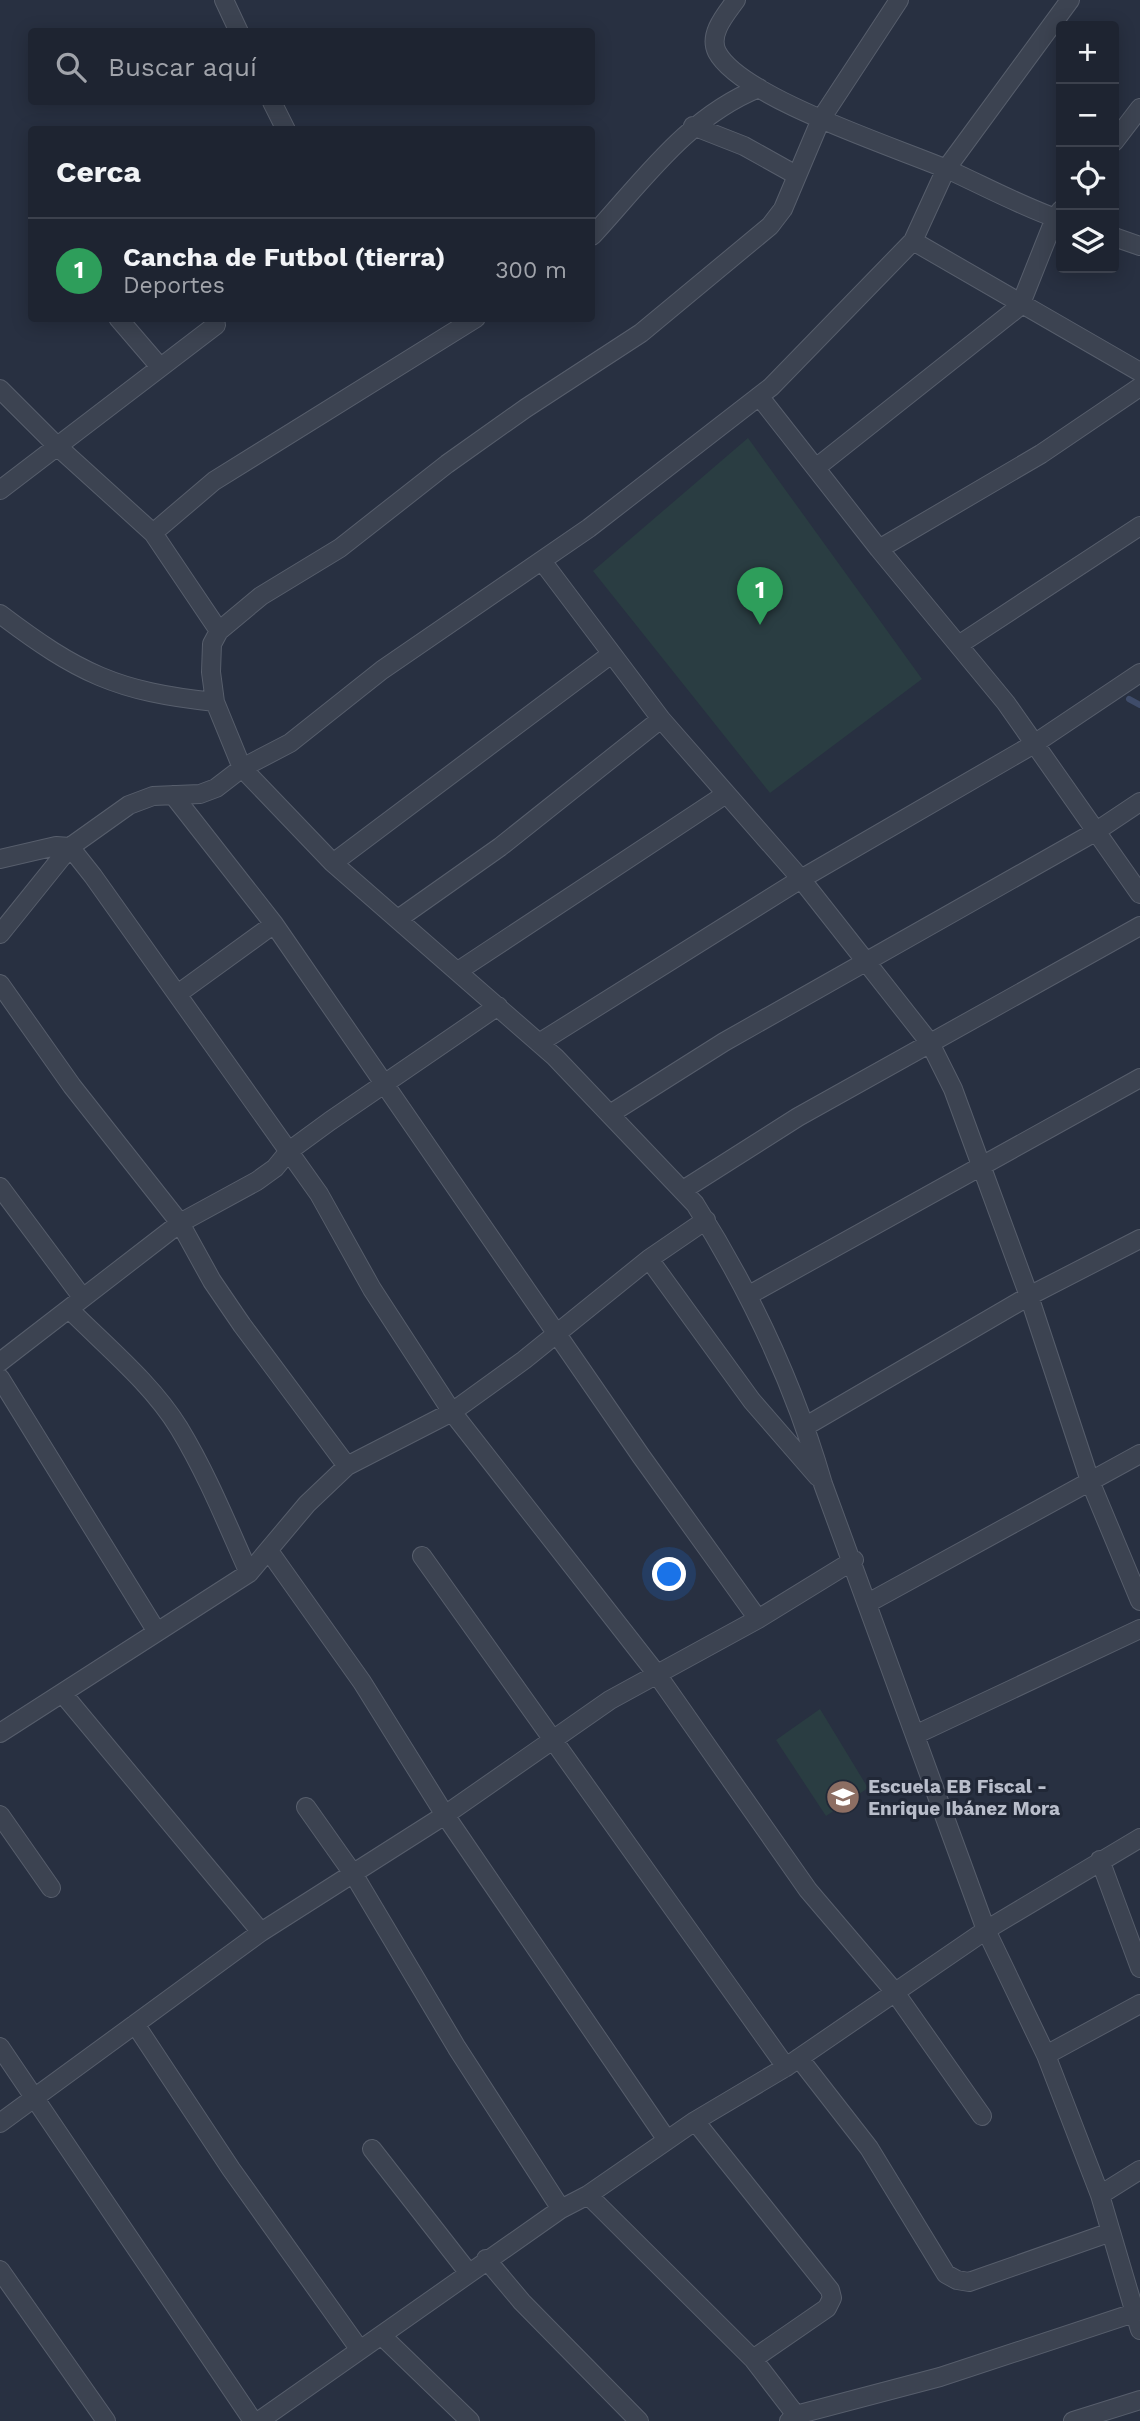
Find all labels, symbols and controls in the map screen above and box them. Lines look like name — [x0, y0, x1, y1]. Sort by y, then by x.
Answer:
map controls — [1056, 21, 1119, 273]
button: + — [1056, 21, 1119, 84]
search box — [28, 28, 595, 105]
icon: search — [52, 48, 90, 86]
text: Buscar aquí — [108, 52, 257, 82]
button: − — [1056, 84, 1119, 147]
button: locate — [1056, 147, 1119, 210]
text: Cerca — [56, 154, 141, 189]
button: layers — [1056, 210, 1119, 273]
text: Cancha de Futbol (tierra) — [123, 242, 445, 272]
text: 1 — [74, 257, 84, 284]
text: 300 m — [495, 257, 567, 284]
text: Deportes — [123, 272, 225, 299]
pin: 1 — [737, 567, 783, 625]
your location — [652, 1557, 686, 1591]
place label: Escuela EB Fiscal - Enrique Ibánez Mora — [868, 1775, 1060, 1820]
school or university icon: Escuela EB Fiscal - Enrique Ibánez Mora — [824, 1778, 862, 1816]

